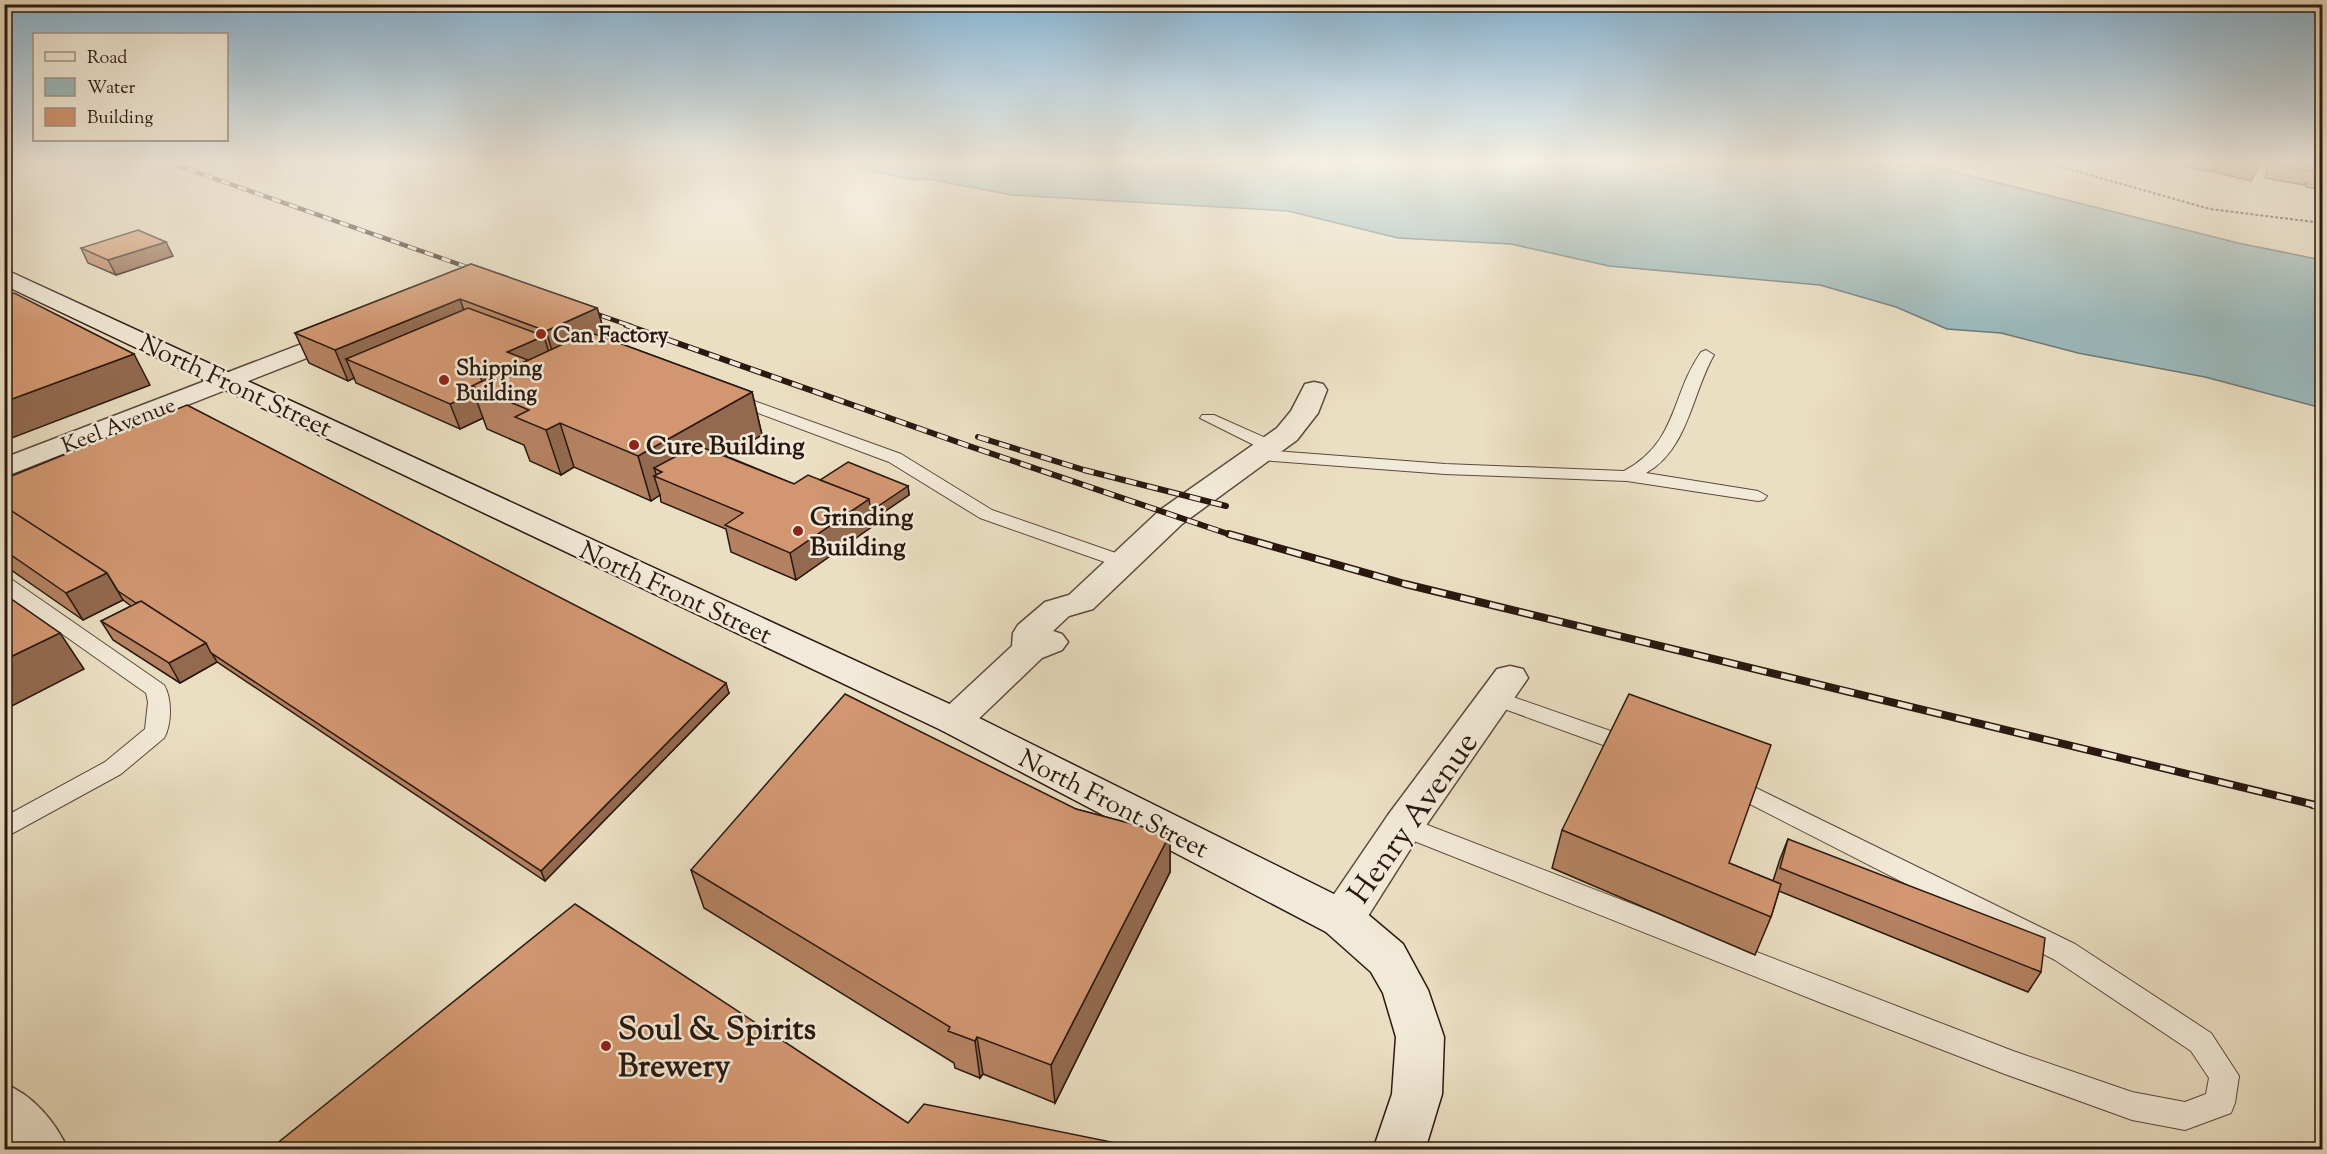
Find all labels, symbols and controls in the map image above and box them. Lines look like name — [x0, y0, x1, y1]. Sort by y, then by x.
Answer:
legend — [33, 33, 228, 141]
text: Road — [87, 46, 127, 72]
text: Water — [87, 76, 136, 102]
text: Building — [87, 106, 153, 132]
place label: Can Factory — [553, 321, 669, 353]
street label: North Front Street — [133, 326, 337, 448]
marker: Can Factory — [534, 327, 548, 341]
place label: Shipping Building — [456, 354, 542, 411]
marker: Shipping Building — [437, 373, 451, 387]
street label: Keel Avenue — [57, 390, 181, 463]
place label: Cure Building — [646, 429, 805, 466]
marker: Cure Building — [627, 438, 641, 452]
place label: Grinding Building — [810, 500, 914, 567]
marker: Grinding Building — [791, 524, 805, 538]
street label: North Front Street — [573, 533, 777, 655]
street label: Henry Avenue — [1338, 723, 1491, 914]
street label: North Front Street — [1011, 741, 1214, 869]
place label: Soul & Spirits Brewery — [618, 1008, 816, 1091]
marker: Soul & Spirits Brewery — [599, 1039, 613, 1053]

